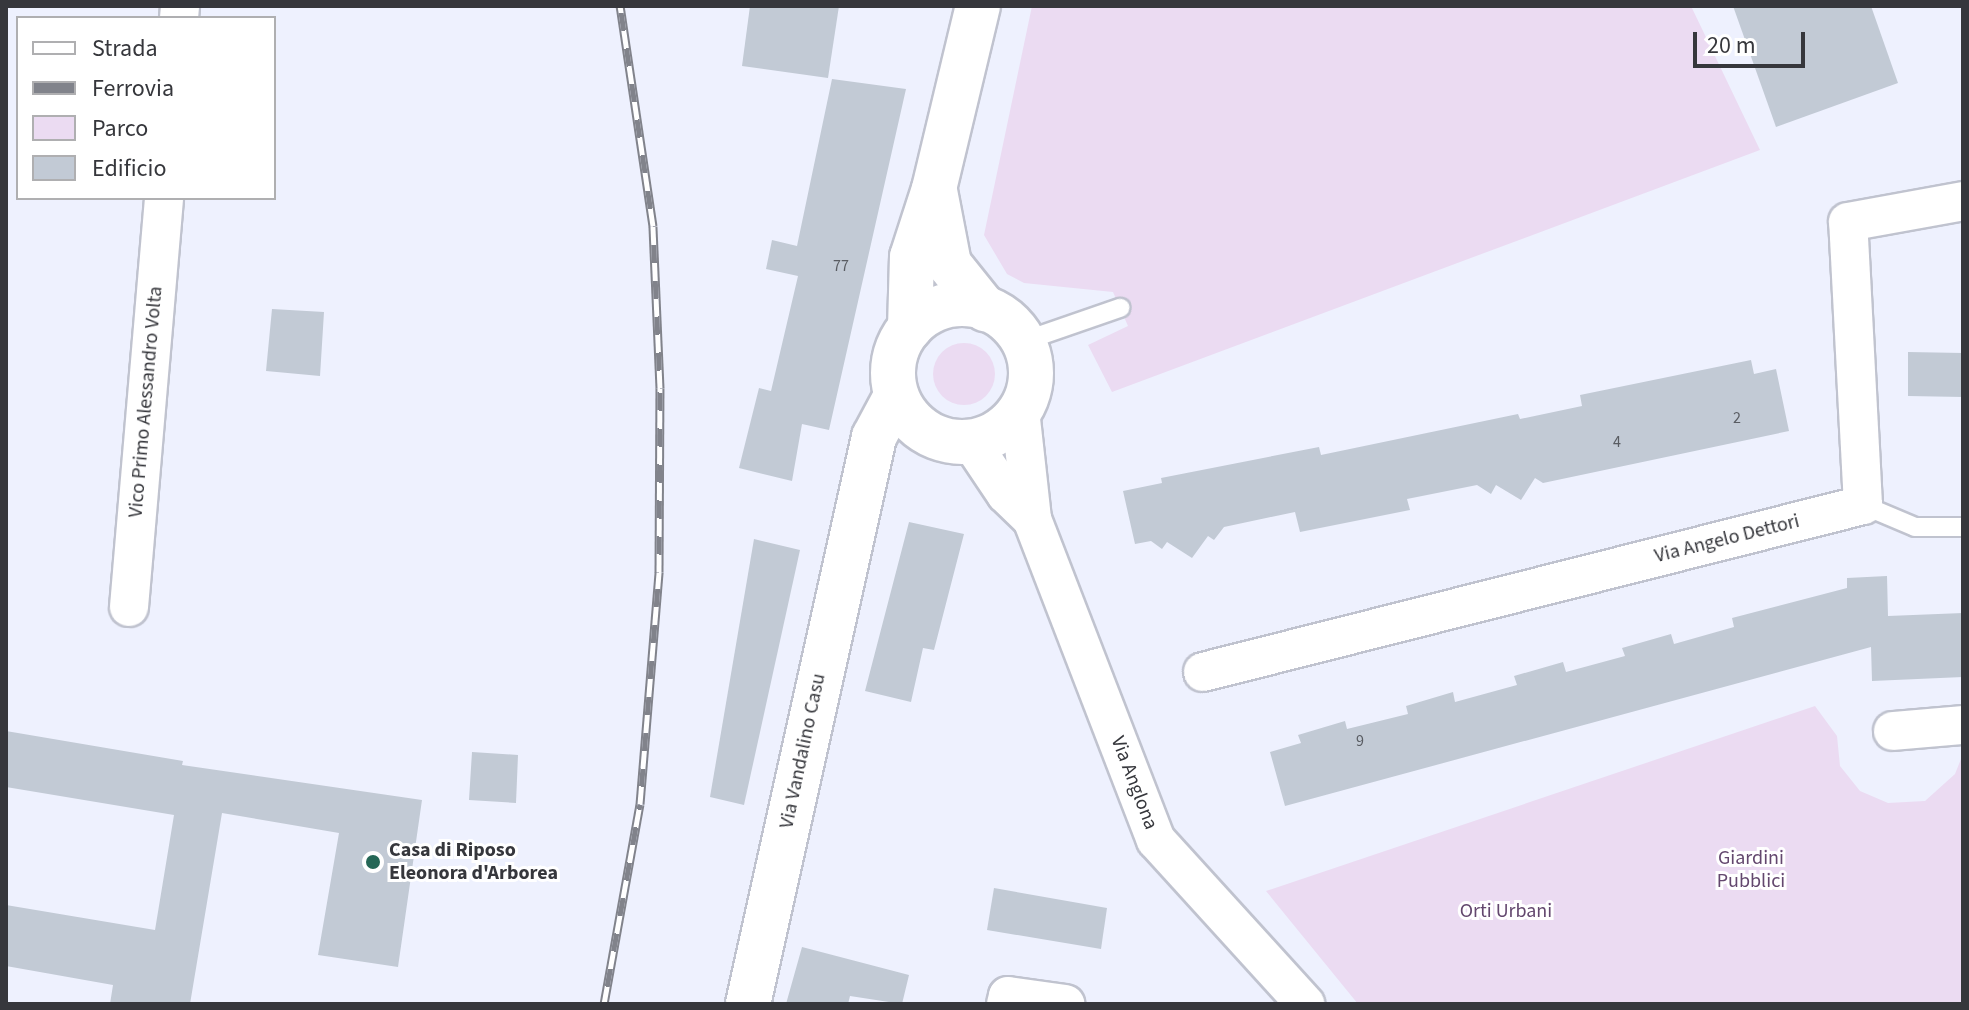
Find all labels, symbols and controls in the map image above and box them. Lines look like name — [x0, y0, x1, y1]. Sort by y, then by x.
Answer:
legend — [16, 16, 276, 200]
scale bar — [1697, 16, 1809, 66]
text: 20 m — [1707, 28, 1756, 63]
text: Strada — [92, 31, 158, 66]
text: Ferrovia — [92, 71, 174, 106]
text: Parco — [92, 111, 148, 146]
text: Edificio — [92, 151, 166, 186]
house number: 77 — [833, 256, 849, 276]
street label: Vico Primo Alessandro Volta — [124, 285, 168, 519]
house number: 2 — [1733, 408, 1741, 428]
house number: 4 — [1613, 432, 1621, 452]
street label: Via Angelo Dettori — [1652, 509, 1802, 569]
street label: Via Vandalino Casu — [775, 671, 831, 831]
house number: 9 — [1356, 731, 1364, 751]
street label: Via Anglona — [1105, 733, 1163, 833]
place label: Casa di Riposo Eleonora d'Arborea — [389, 838, 558, 885]
park label: Giardini Pubblici — [1717, 847, 1785, 894]
marker: Casa di Riposo Eleonora d'Arborea — [364, 853, 382, 871]
park label: Orti Urbani — [1460, 899, 1552, 923]

